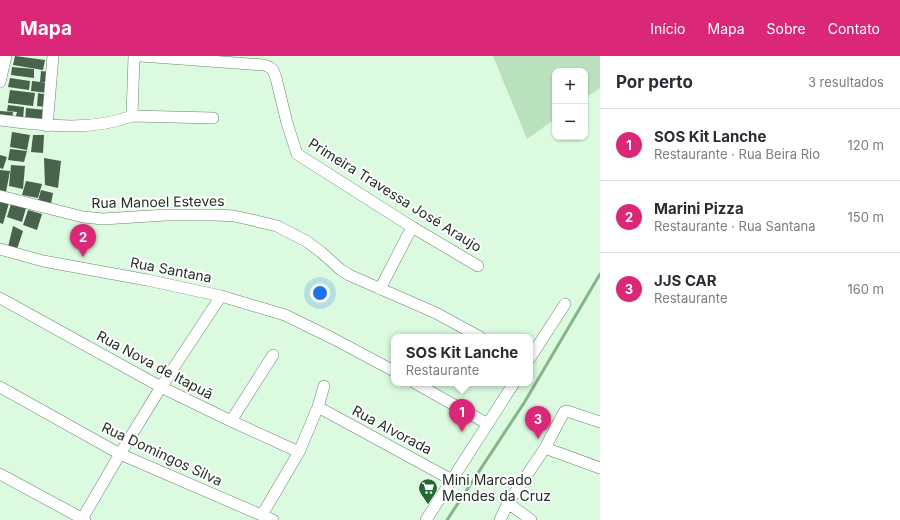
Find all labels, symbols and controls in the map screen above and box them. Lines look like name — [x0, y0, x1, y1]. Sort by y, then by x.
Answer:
text: Mapa — [20, 17, 72, 40]
text: Início — [650, 20, 686, 37]
text: Mapa — [708, 20, 745, 37]
text: Sobre — [767, 20, 806, 37]
text: Contato — [828, 20, 880, 37]
map controls — [552, 68, 588, 140]
button: + — [552, 68, 588, 104]
text: Por perto — [616, 72, 693, 92]
text: 3 resultados — [808, 74, 884, 90]
button: − — [552, 104, 588, 140]
text: SOS Kit Lanche — [654, 127, 766, 146]
street label: Primeira Travessa José Araujo — [306, 134, 485, 255]
text: 1 — [626, 137, 632, 153]
text: 120 m — [848, 137, 884, 153]
text: Restaurante · Rua Beira Rio — [654, 146, 820, 162]
street label: Rua Manoel Esteves — [91, 192, 225, 211]
text: Marini Pizza — [654, 199, 744, 218]
text: 2 — [625, 209, 633, 225]
text: 150 m — [848, 209, 884, 225]
text: Restaurante · Rua Santana — [654, 218, 815, 234]
pin: 2 — [70, 224, 96, 257]
street label: Rua Santana — [129, 253, 213, 286]
text: JJS CAR — [654, 271, 717, 290]
text: 3 — [625, 281, 633, 297]
text: 160 m — [847, 281, 884, 297]
your location — [310, 283, 330, 303]
text: Restaurante — [654, 290, 728, 306]
street label: Rua Nova de Itapuã — [94, 327, 216, 402]
popup — [391, 334, 533, 386]
text: SOS Kit Lanche — [406, 343, 518, 362]
text: Restaurante — [406, 362, 479, 378]
pin: 1 — [449, 399, 475, 432]
street label: Rua Alvorada — [349, 401, 435, 458]
pin: 3 — [525, 406, 551, 439]
street label: Rua Domingos Silva — [99, 418, 225, 489]
place label: Mini Marcado Mendes da Cruz — [442, 471, 551, 504]
supermarket icon: Mini Marcado Mendes da Cruz — [417, 477, 439, 505]

